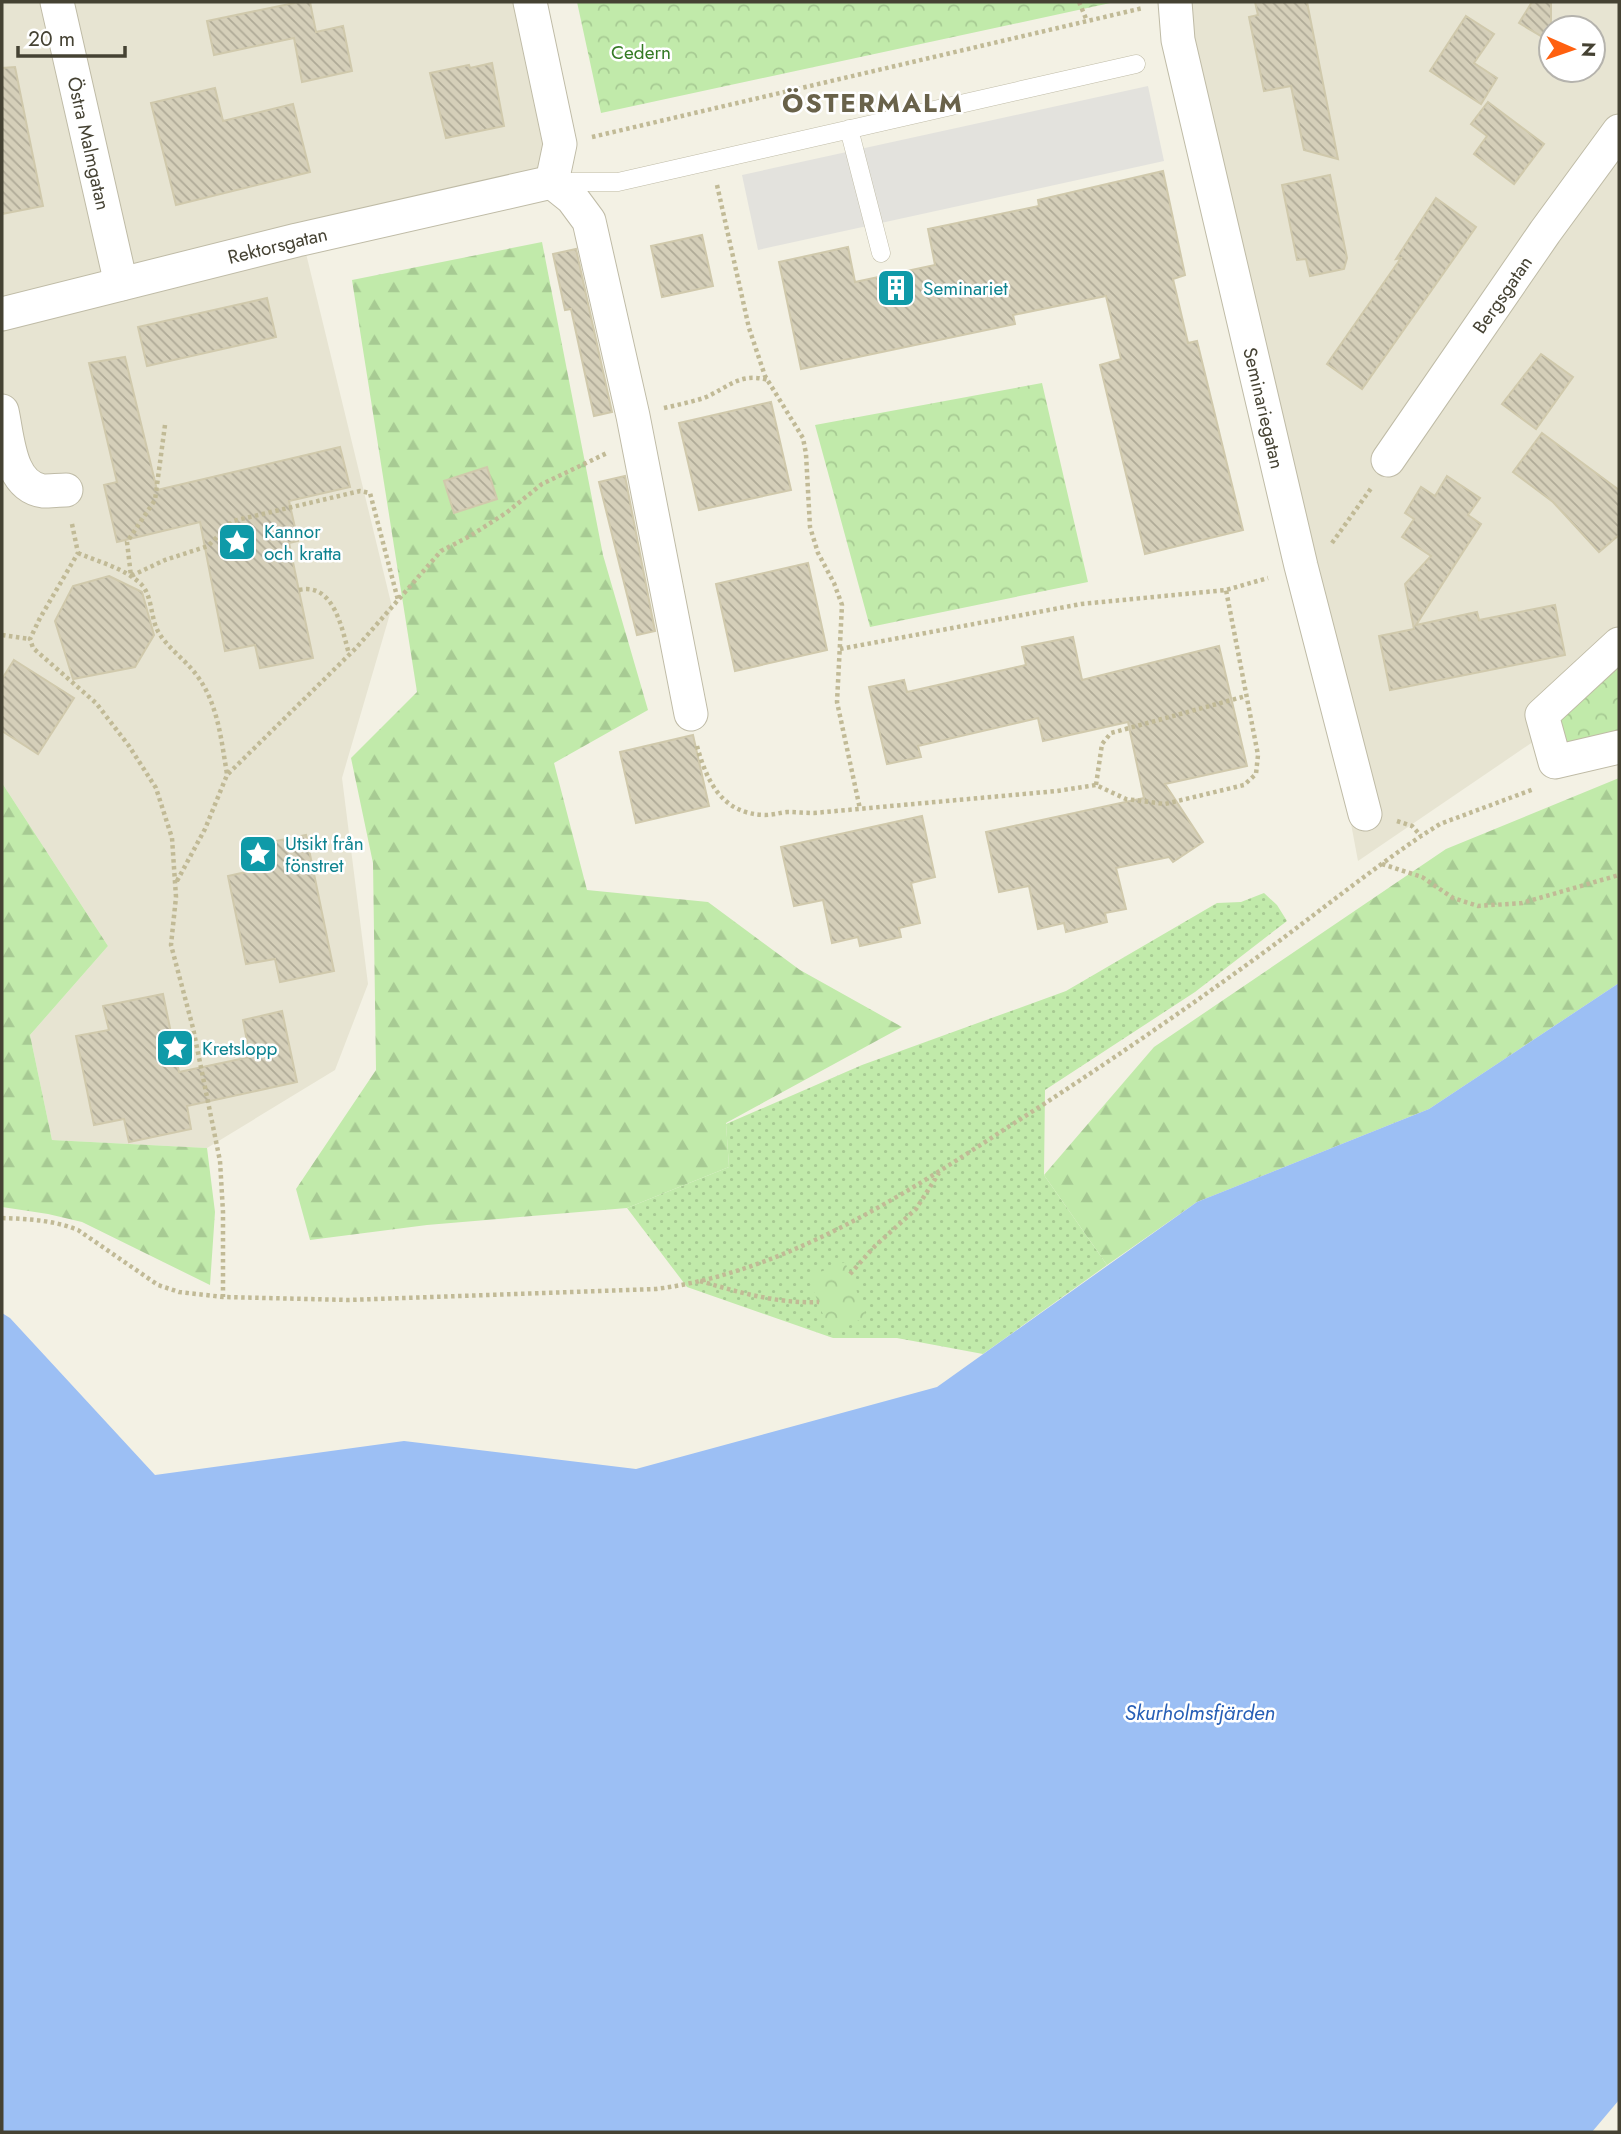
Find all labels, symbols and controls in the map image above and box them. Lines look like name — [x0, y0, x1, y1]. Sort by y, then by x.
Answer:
scale bar — [18, 14, 124, 58]
north arrow — [1537, 14, 1607, 84]
text: 20 m — [28, 24, 75, 54]
park label: Cedern — [611, 39, 671, 66]
text: N — [1575, 42, 1602, 58]
street label: Östra Malmgatan — [61, 74, 117, 213]
district label: ÖSTERMALM — [782, 84, 964, 122]
street label: Rektorsgatan — [225, 220, 330, 270]
street label: Bergsgatan — [1466, 250, 1538, 339]
building icon: Seminariet — [875, 267, 917, 309]
place label: Seminariet — [923, 275, 1008, 302]
street label: Seminariegatan — [1237, 344, 1291, 471]
place label: Kannor och kratta — [264, 518, 341, 567]
place icon: Kannor och kratta — [216, 521, 258, 563]
place label: Utsikt från fönstret — [285, 830, 364, 879]
place icon: Utsikt från fönstret — [237, 833, 279, 875]
place icon: Kretslopp — [154, 1027, 196, 1069]
place label: Kretslopp — [202, 1035, 278, 1062]
water label: Skurholmsfjärden — [1125, 1698, 1275, 1728]

